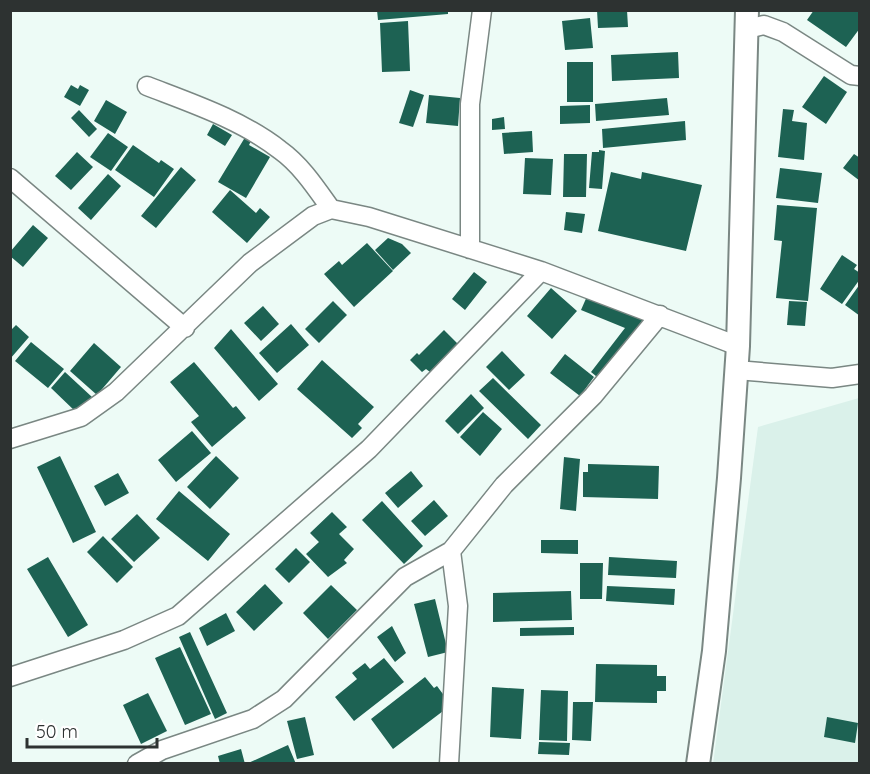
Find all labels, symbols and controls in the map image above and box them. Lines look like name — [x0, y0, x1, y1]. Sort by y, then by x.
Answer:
scale bar — [27, 711, 158, 749]
text: 50 m — [36, 720, 78, 743]

